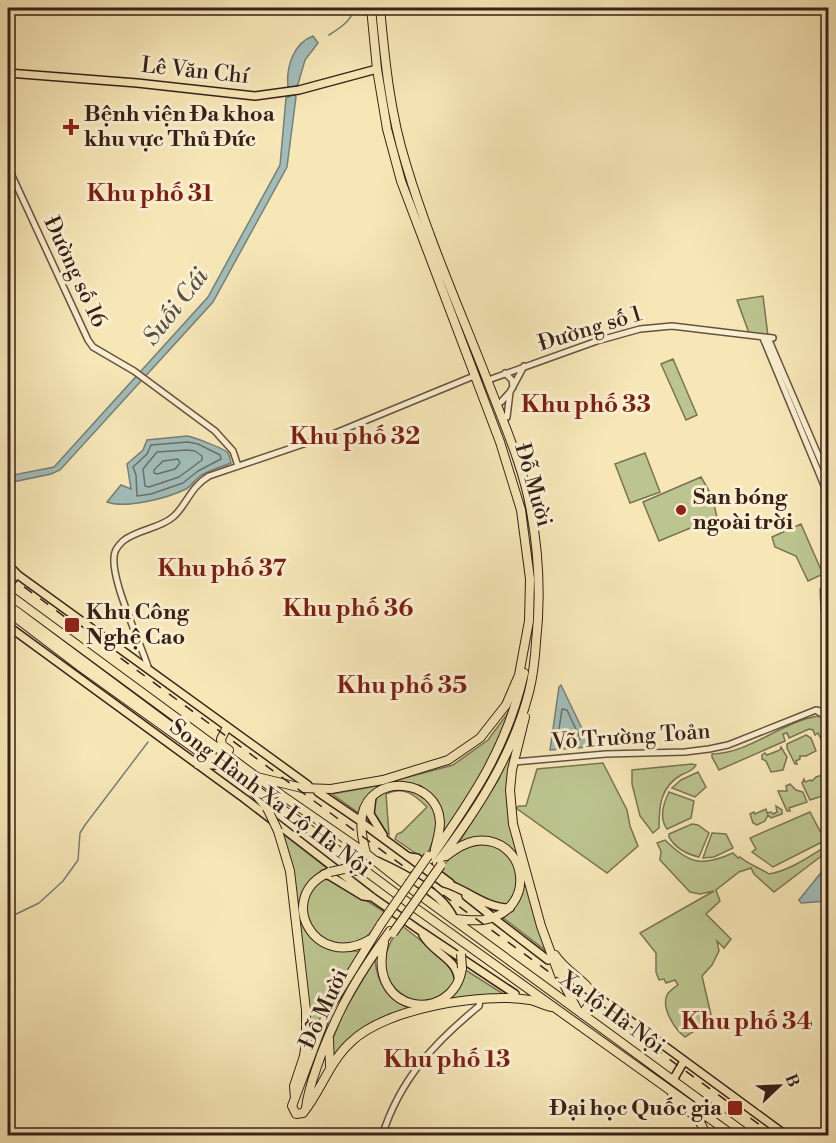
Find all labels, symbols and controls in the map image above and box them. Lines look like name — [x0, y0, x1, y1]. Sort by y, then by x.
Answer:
street label: Lê Văn Chí — [140, 52, 251, 90]
place label: Bệnh viện Đa khoa khu vực Thủ Đức — [84, 101, 276, 153]
marker: Bệnh viện Đa khoa khu vực Thủ Đức — [62, 118, 80, 136]
district label: Khu phố 31 — [87, 179, 214, 209]
street label: Đường số 16 — [37, 212, 113, 332]
water label: Suối Cái — [136, 262, 216, 352]
street label: Đường số 1 — [535, 300, 646, 358]
district label: Khu phố 33 — [521, 390, 651, 420]
district label: Khu phố 32 — [290, 422, 420, 452]
street label: Đỗ Mười — [508, 440, 558, 530]
place label: San bóng ngoài trời — [693, 484, 793, 536]
marker: San bóng ngoài trời — [674, 503, 688, 517]
district label: Khu phố 37 — [158, 554, 286, 584]
district label: Khu phố 36 — [283, 594, 413, 624]
place label: Khu Công Nghệ Cao — [86, 599, 190, 651]
marker: Khu Công Nghệ Cao — [63, 616, 81, 634]
district label: Khu phố 35 — [337, 671, 467, 701]
street label: Song Hành Xa Lộ Hà Nội — [164, 713, 376, 883]
street label: Võ Trường Toản — [550, 718, 711, 756]
street label: Đỗ Mười — [294, 965, 354, 1053]
street label: Xa lộ Hà Nội — [553, 965, 670, 1060]
district label: Khu phố 34 — [681, 1007, 813, 1037]
district label: Khu phố 13 — [384, 1045, 510, 1075]
north arrow — [749, 1056, 809, 1116]
text: B — [780, 1071, 803, 1090]
place label: Đại học Quốc gia — [549, 1095, 723, 1122]
marker: Đại học Quốc gia — [726, 1099, 744, 1117]

